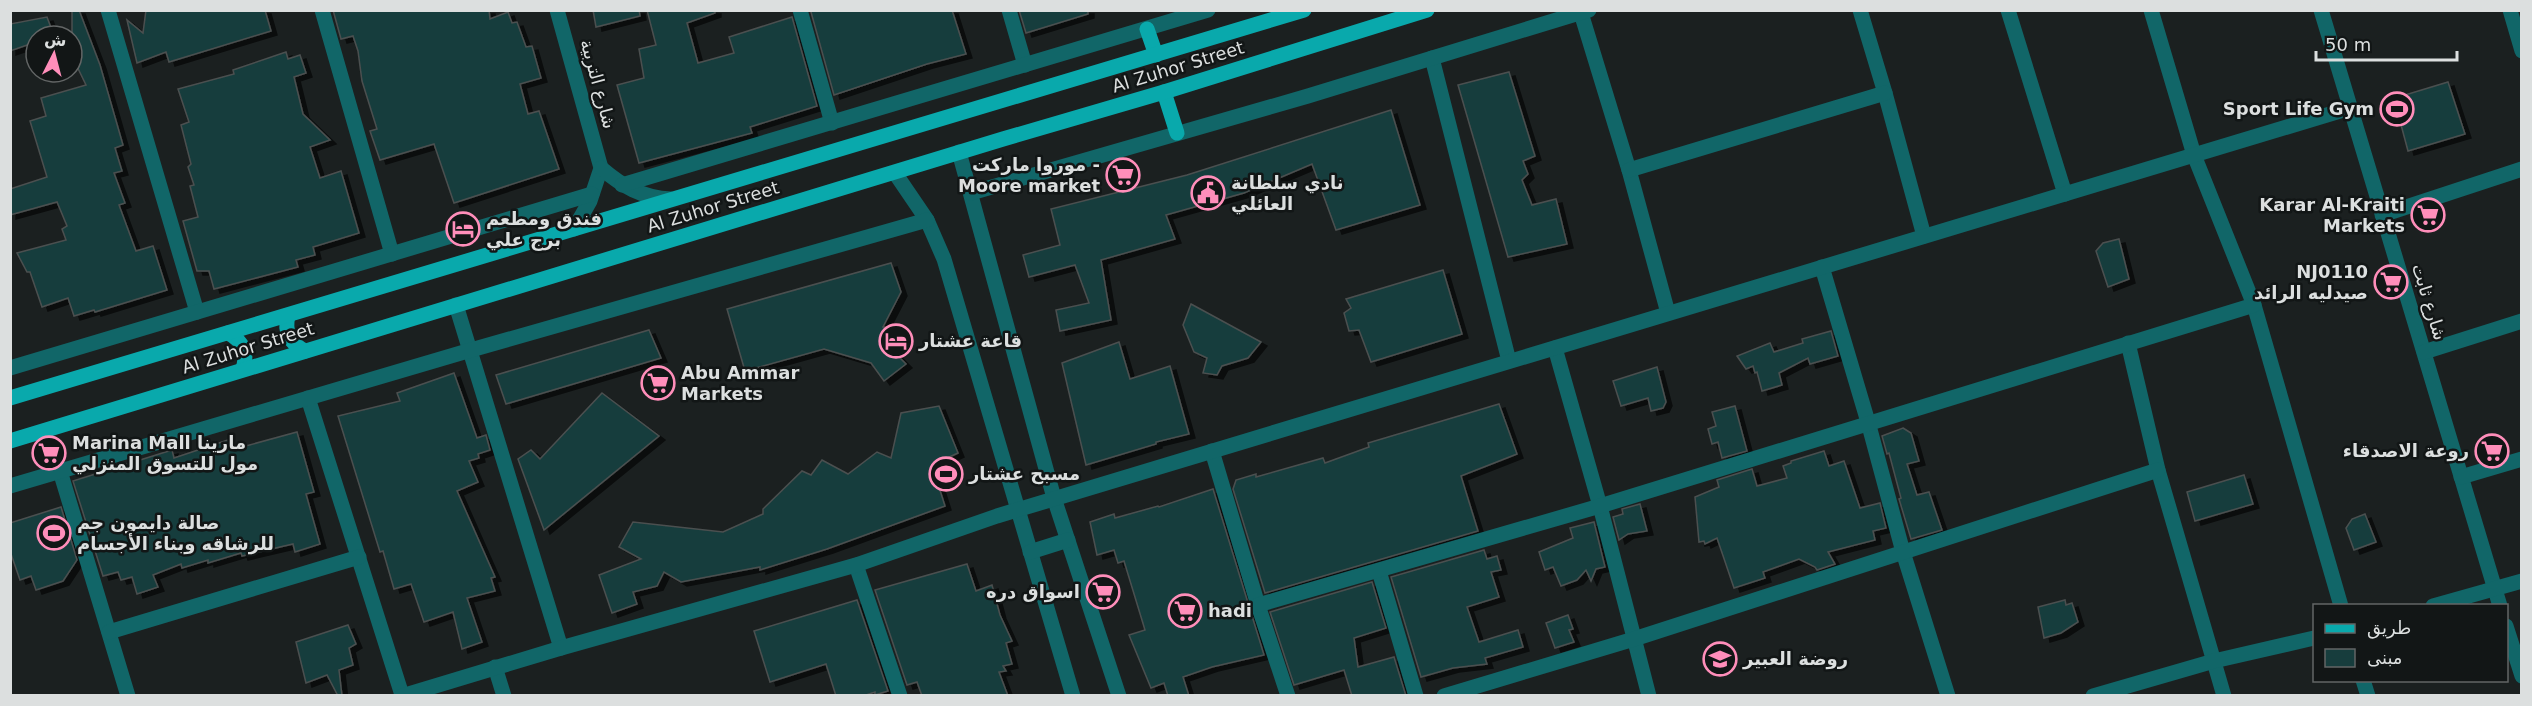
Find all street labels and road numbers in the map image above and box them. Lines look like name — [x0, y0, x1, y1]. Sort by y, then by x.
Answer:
street label: Al Zuhor Street — [1109, 36, 1246, 97]
street label: شارع التربية — [576, 37, 620, 131]
street label: Al Zuhor Street — [644, 176, 781, 237]
street label: شارع ثابت — [2407, 261, 2451, 343]
street label: Al Zuhor Street — [179, 317, 316, 378]

